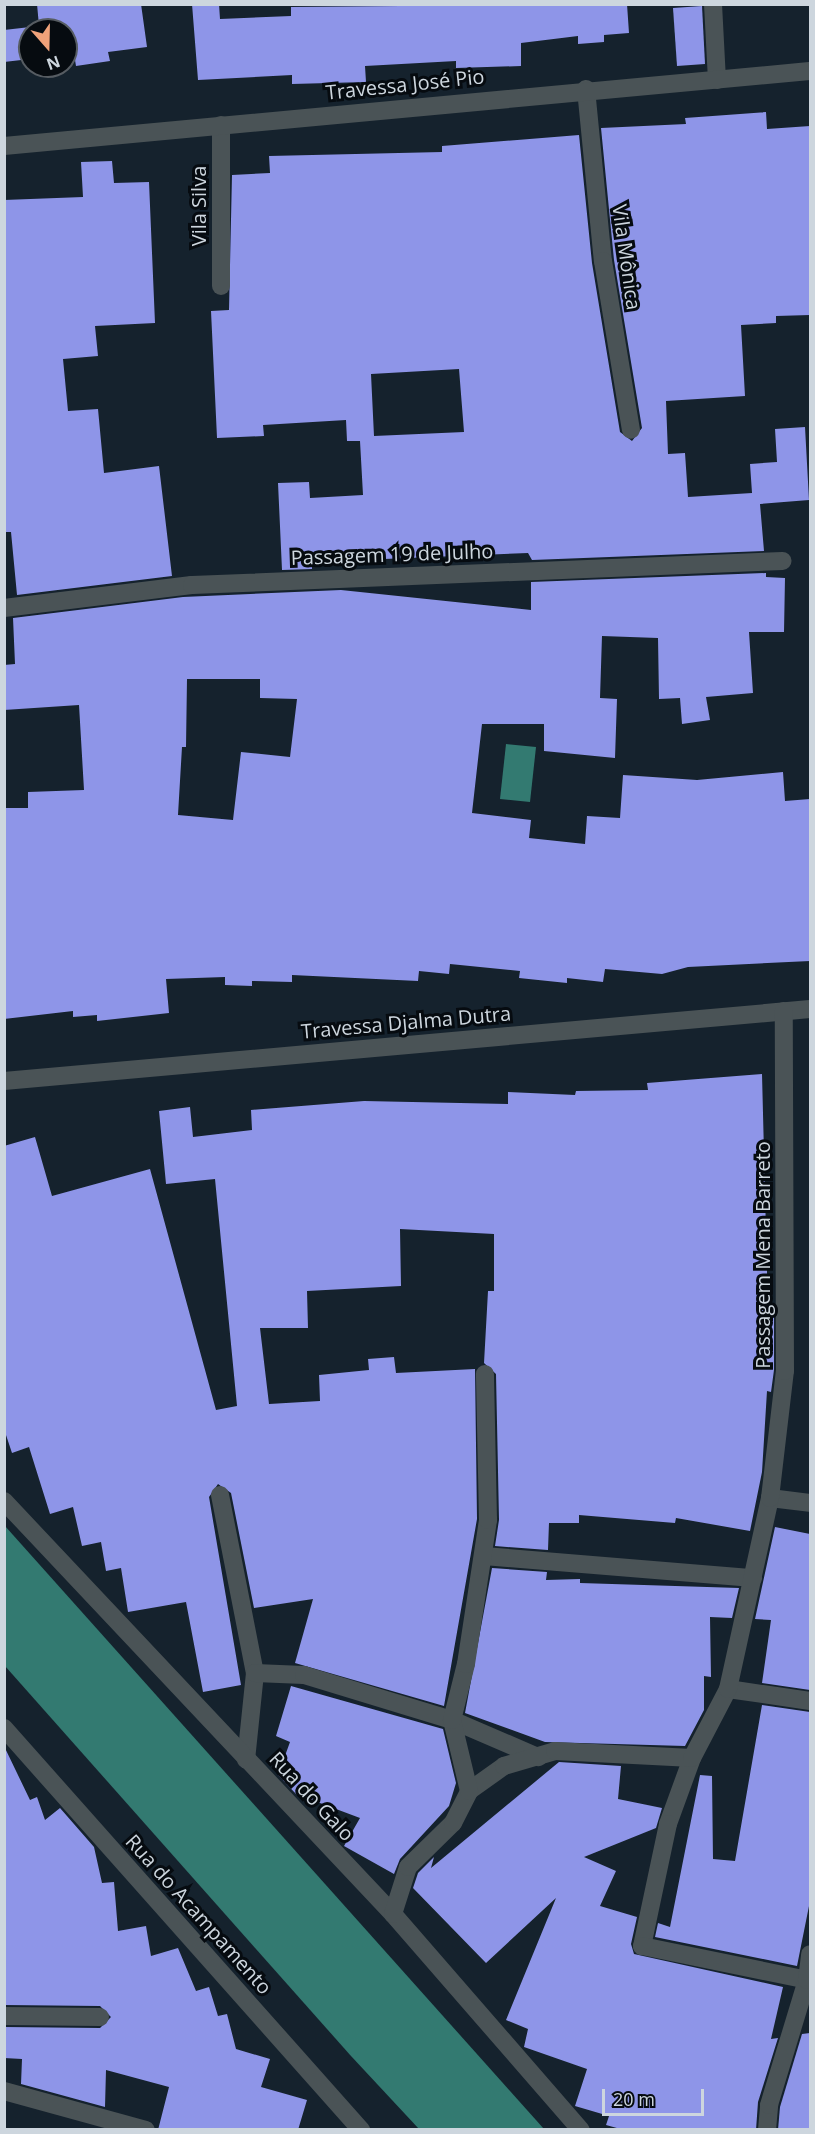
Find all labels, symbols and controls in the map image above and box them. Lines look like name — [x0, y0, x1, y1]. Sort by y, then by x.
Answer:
north arrow — [18, 18, 78, 78]
text: N — [44, 50, 63, 76]
street label: Travessa José Pio — [324, 64, 486, 104]
street label: Vila Silva — [186, 166, 210, 246]
street label: Vila Mônica — [608, 203, 646, 311]
street label: Passagem 19 de Julho — [290, 538, 494, 570]
street label: Travessa Djalma Dutra — [300, 1001, 512, 1043]
street label: Passagem Mena Barreto — [750, 1141, 774, 1369]
street label: Rua do Galo — [265, 1746, 359, 1846]
street label: Rua do Acampamento — [121, 1829, 277, 1999]
scale bar — [605, 2077, 707, 2115]
text: 20 m — [613, 2087, 655, 2111]

